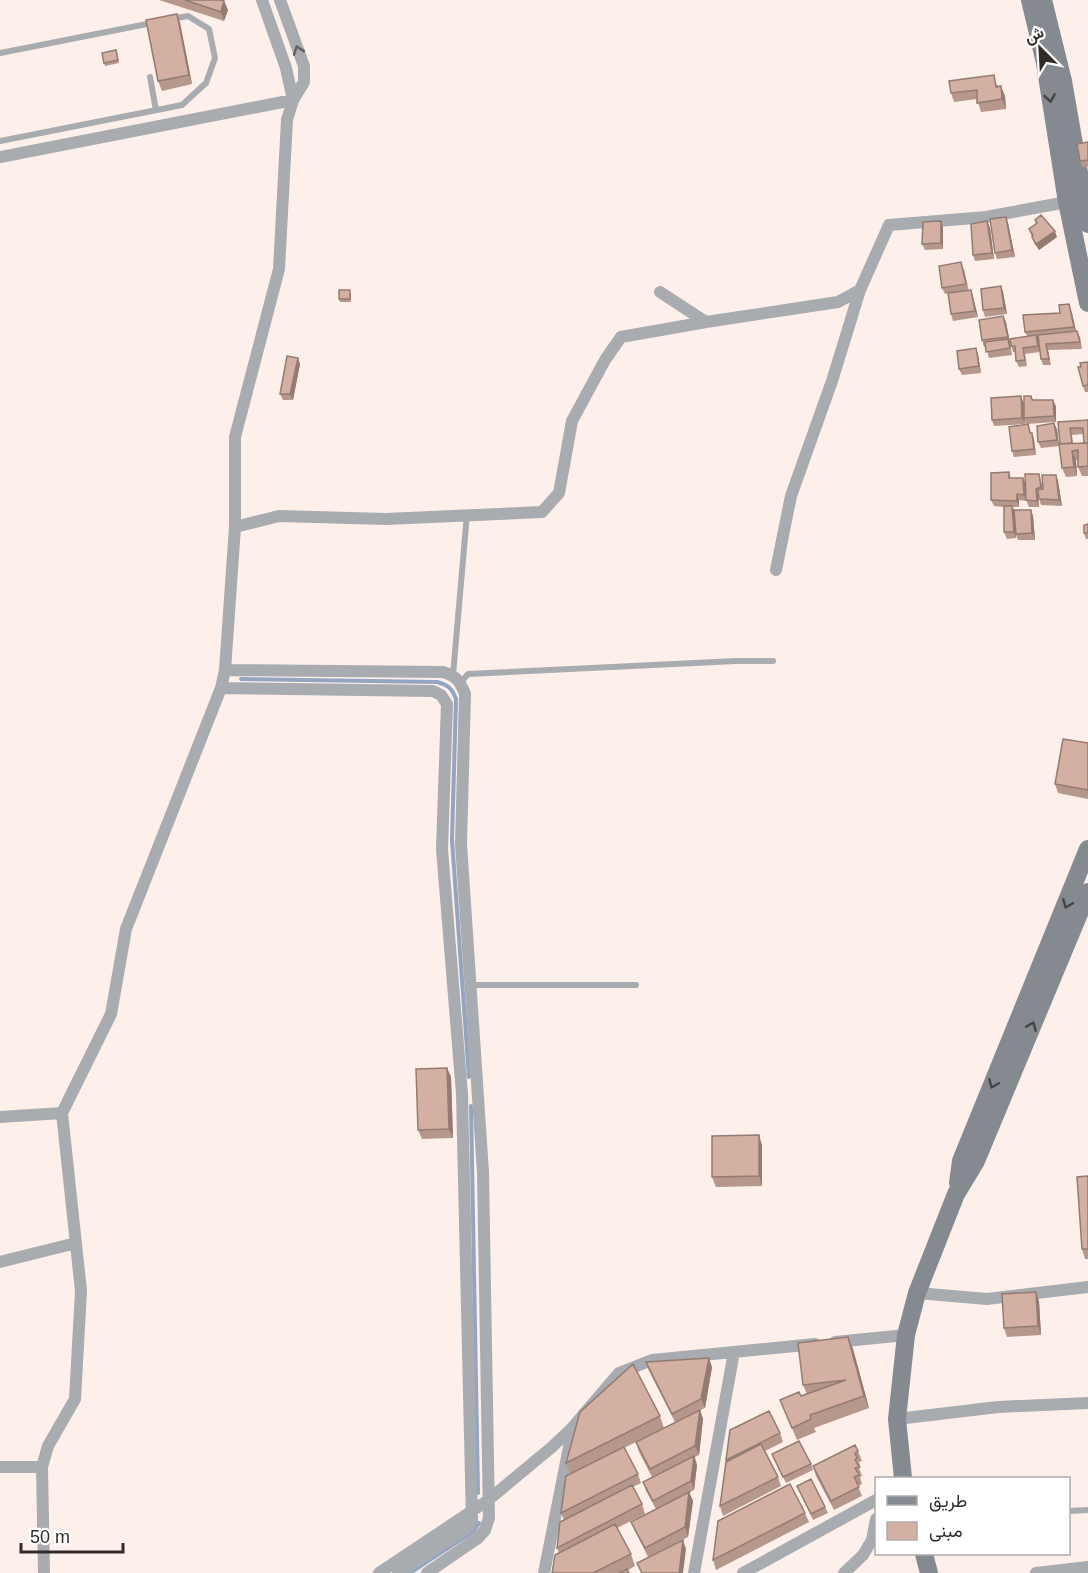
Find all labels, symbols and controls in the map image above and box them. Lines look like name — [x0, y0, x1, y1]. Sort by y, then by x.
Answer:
north arrow — [1010, 18, 1070, 78]
text: ش — [1022, 23, 1047, 47]
one-way arrow — [293, 46, 306, 56]
one-way arrow — [1043, 93, 1056, 103]
one-way arrow — [1062, 898, 1074, 909]
one-way arrow — [1025, 1021, 1037, 1032]
one-way arrow — [988, 1078, 1000, 1089]
legend — [875, 1477, 1070, 1555]
text: طريق — [929, 1491, 967, 1512]
scale bar — [21, 1516, 123, 1554]
text: مبنى — [929, 1521, 963, 1542]
text: 50 m — [30, 1527, 70, 1547]

